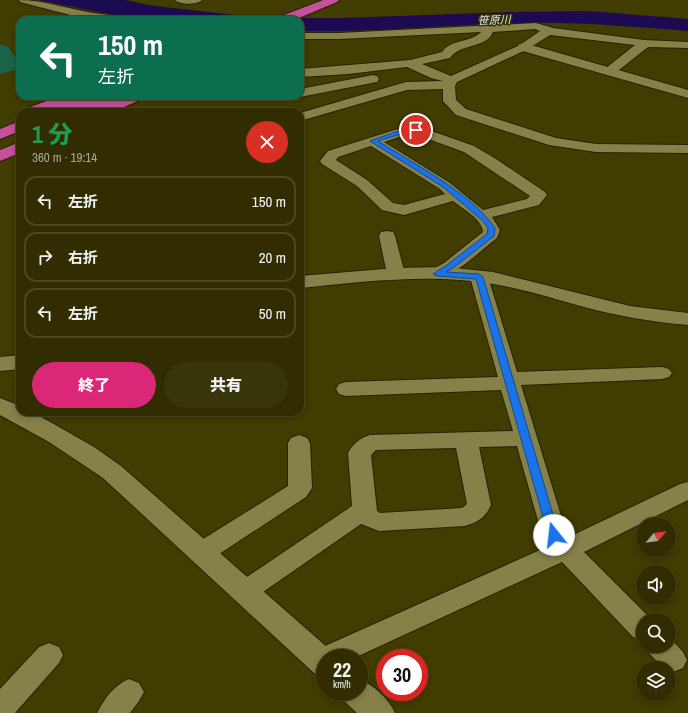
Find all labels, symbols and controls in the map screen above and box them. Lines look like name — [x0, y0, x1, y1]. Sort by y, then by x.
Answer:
water label: 笹原川 — [477, 12, 512, 28]
text: 150 m — [98, 26, 163, 64]
icon: left — [32, 32, 84, 84]
text: 左折 — [98, 64, 134, 89]
pin — [399, 113, 433, 147]
text: 1 分 — [32, 118, 72, 150]
icon: arrive — [405, 119, 427, 141]
button: close — [246, 121, 288, 163]
text: 360 m · 19:14 — [32, 149, 97, 166]
icon: left — [34, 190, 56, 212]
text: 左折 — [68, 191, 98, 212]
text: 150 m — [252, 191, 286, 212]
icon: right — [34, 246, 56, 268]
text: 右折 — [68, 247, 98, 268]
text: 20 m — [259, 247, 286, 268]
icon: left — [34, 302, 56, 324]
text: 左折 — [68, 303, 98, 324]
text: 50 m — [259, 303, 286, 324]
button: 終了 — [32, 362, 156, 408]
button: 共有 — [164, 362, 288, 408]
position arrow — [533, 514, 575, 556]
north arrow — [636, 517, 676, 557]
map controls — [636, 517, 676, 701]
button: sound — [636, 565, 676, 605]
button: search — [636, 613, 676, 653]
speed limit sign: 30 — [376, 649, 428, 701]
text: 22 — [333, 656, 351, 683]
button: layers — [636, 661, 676, 701]
text: km/h — [333, 678, 351, 691]

